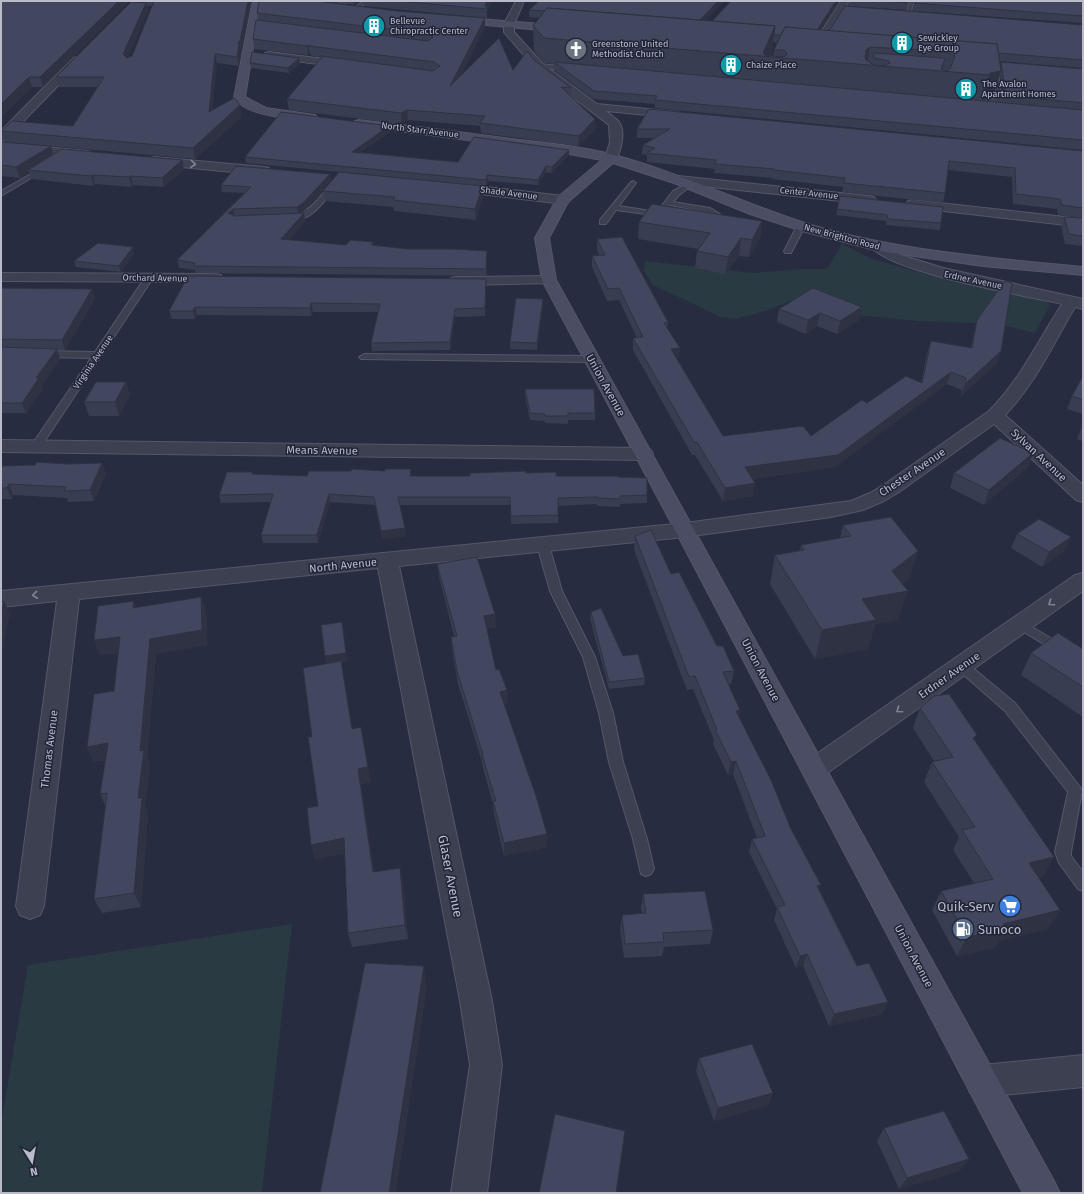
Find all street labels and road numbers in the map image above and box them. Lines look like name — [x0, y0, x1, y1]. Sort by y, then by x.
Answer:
street label: North Starr Avenue — [381, 120, 459, 140]
street label: Shade Avenue — [480, 185, 538, 201]
street label: Center Avenue — [779, 185, 839, 201]
street label: New Brighton Road — [803, 222, 881, 252]
street label: Erdner Avenue — [943, 269, 1003, 291]
street label: Orchard Avenue — [123, 272, 188, 284]
street label: Virginia Avenue — [71, 333, 115, 391]
street label: Union Avenue — [583, 352, 628, 419]
street label: Sylvan Avenue — [1008, 426, 1069, 485]
street label: Means Avenue — [286, 443, 358, 458]
street label: Chester Avenue — [877, 445, 948, 499]
street label: North Avenue — [309, 555, 378, 576]
street label: Union Avenue — [739, 637, 783, 704]
street label: Erdner Avenue — [916, 649, 983, 701]
street label: Thomas Avenue — [38, 709, 61, 789]
street label: Glaser Avenue — [435, 834, 466, 919]
street label: Union Avenue — [892, 923, 936, 990]

